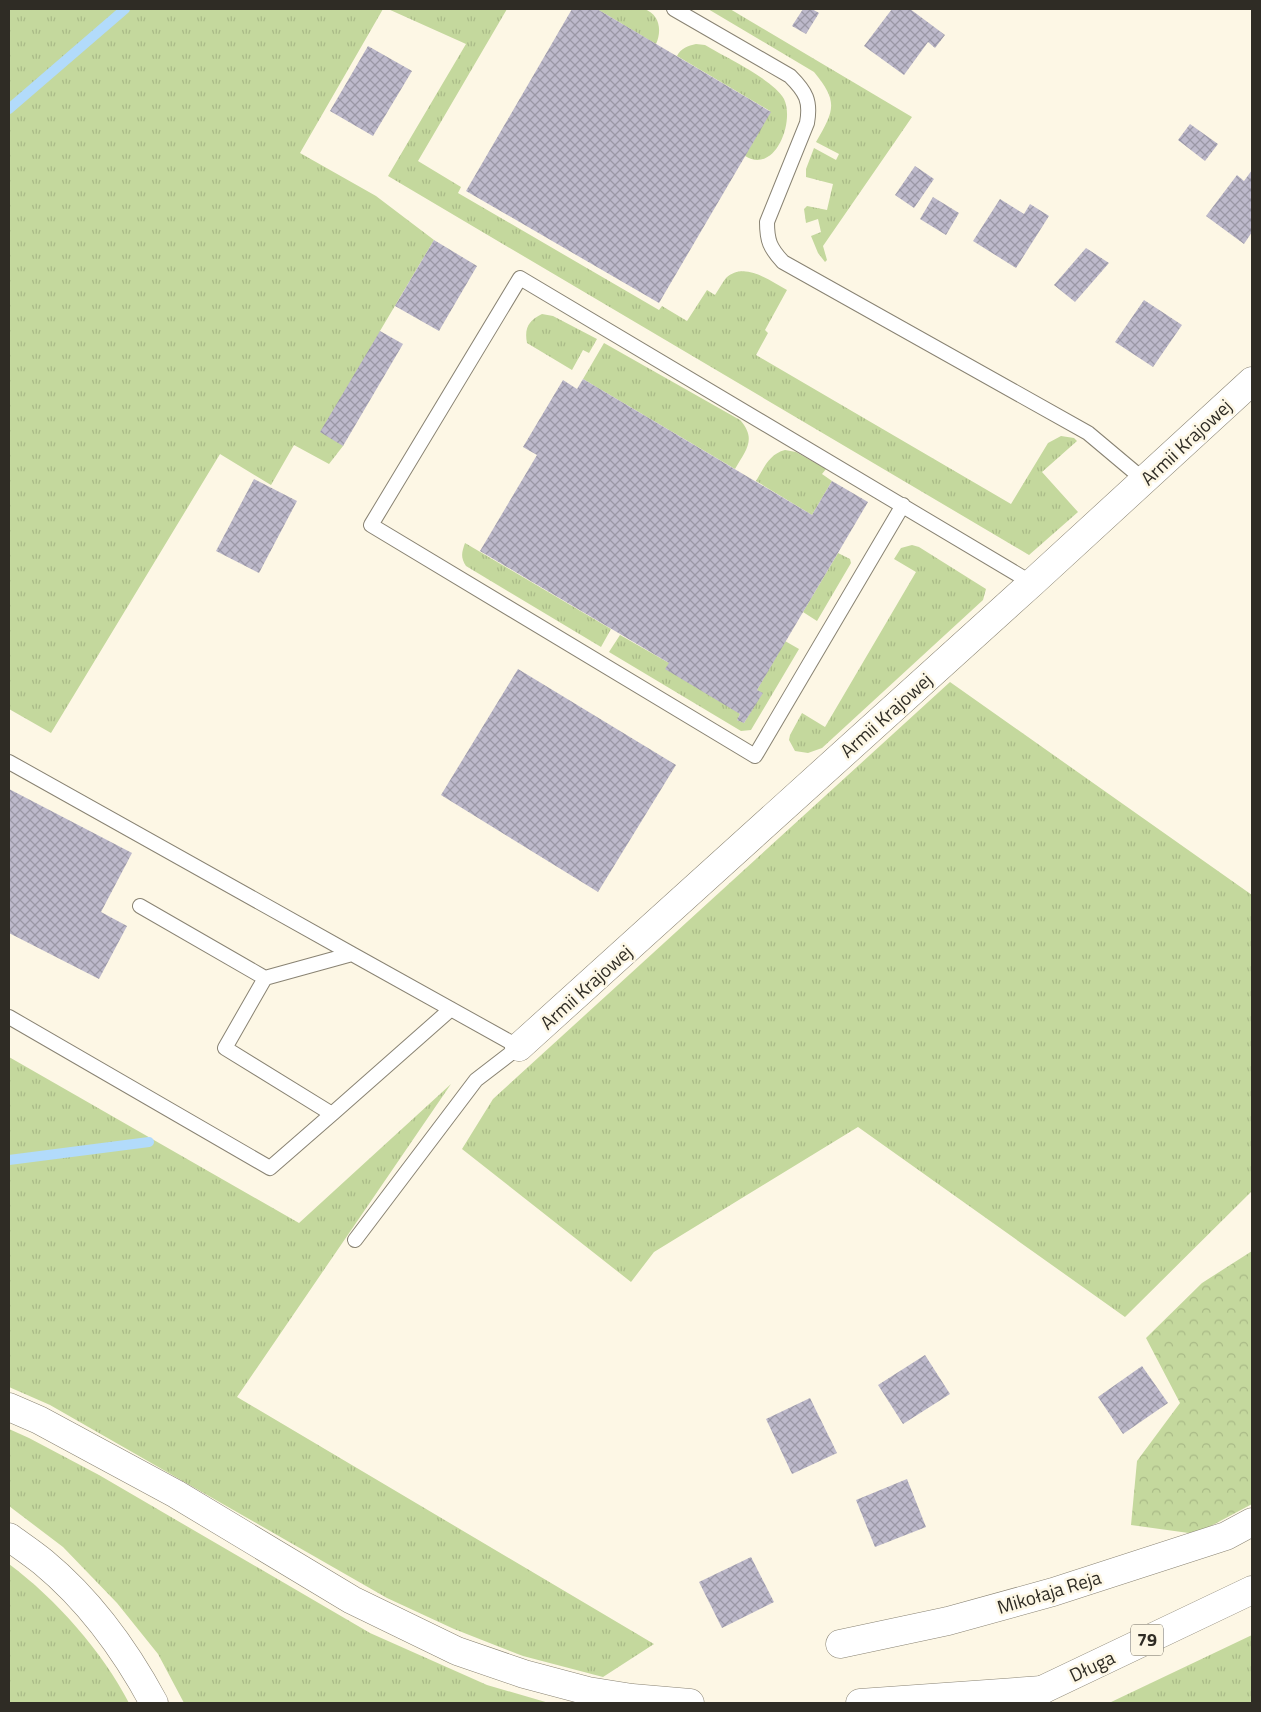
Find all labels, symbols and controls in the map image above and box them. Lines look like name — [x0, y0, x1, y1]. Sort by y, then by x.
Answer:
street label: Armii Krajowej — [1134, 392, 1238, 492]
street label: Armii Krajowej — [833, 665, 938, 764]
street label: Armii Krajowej — [533, 937, 638, 1036]
street label: Mikołaja Reja — [993, 1562, 1105, 1621]
road number: 79 — [1131, 1624, 1163, 1656]
street label: Długa — [1064, 1642, 1120, 1689]

